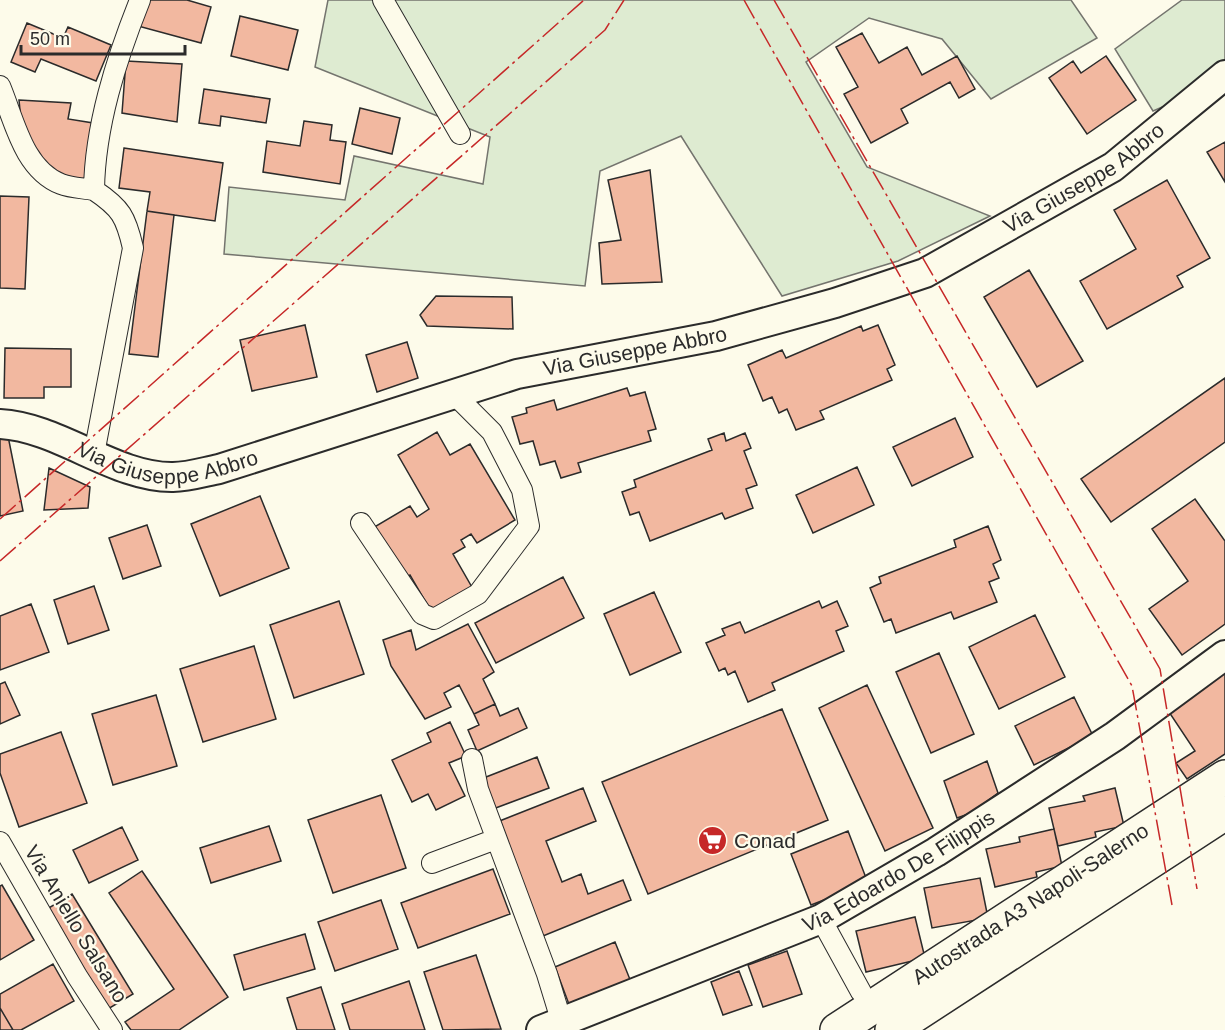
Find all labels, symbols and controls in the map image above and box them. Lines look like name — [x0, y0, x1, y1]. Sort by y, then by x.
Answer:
scale bar — [21, 18, 184, 56]
text: 50 m — [30, 29, 70, 49]
street label: Via Giuseppe Abbro — [999, 118, 1168, 237]
street label: Via Giuseppe Abbro — [541, 322, 729, 380]
street label: Via Giuseppe Abbro — [74, 437, 261, 488]
street label: Via Edoardo De Filippis — [799, 805, 998, 936]
street label: Autostrada A3 Napoli-Salerno — [908, 818, 1152, 989]
supermarket icon: Conad — [697, 825, 729, 857]
place label: Conad — [734, 829, 796, 852]
street label: Via Aniello Salsano — [20, 841, 132, 1007]

